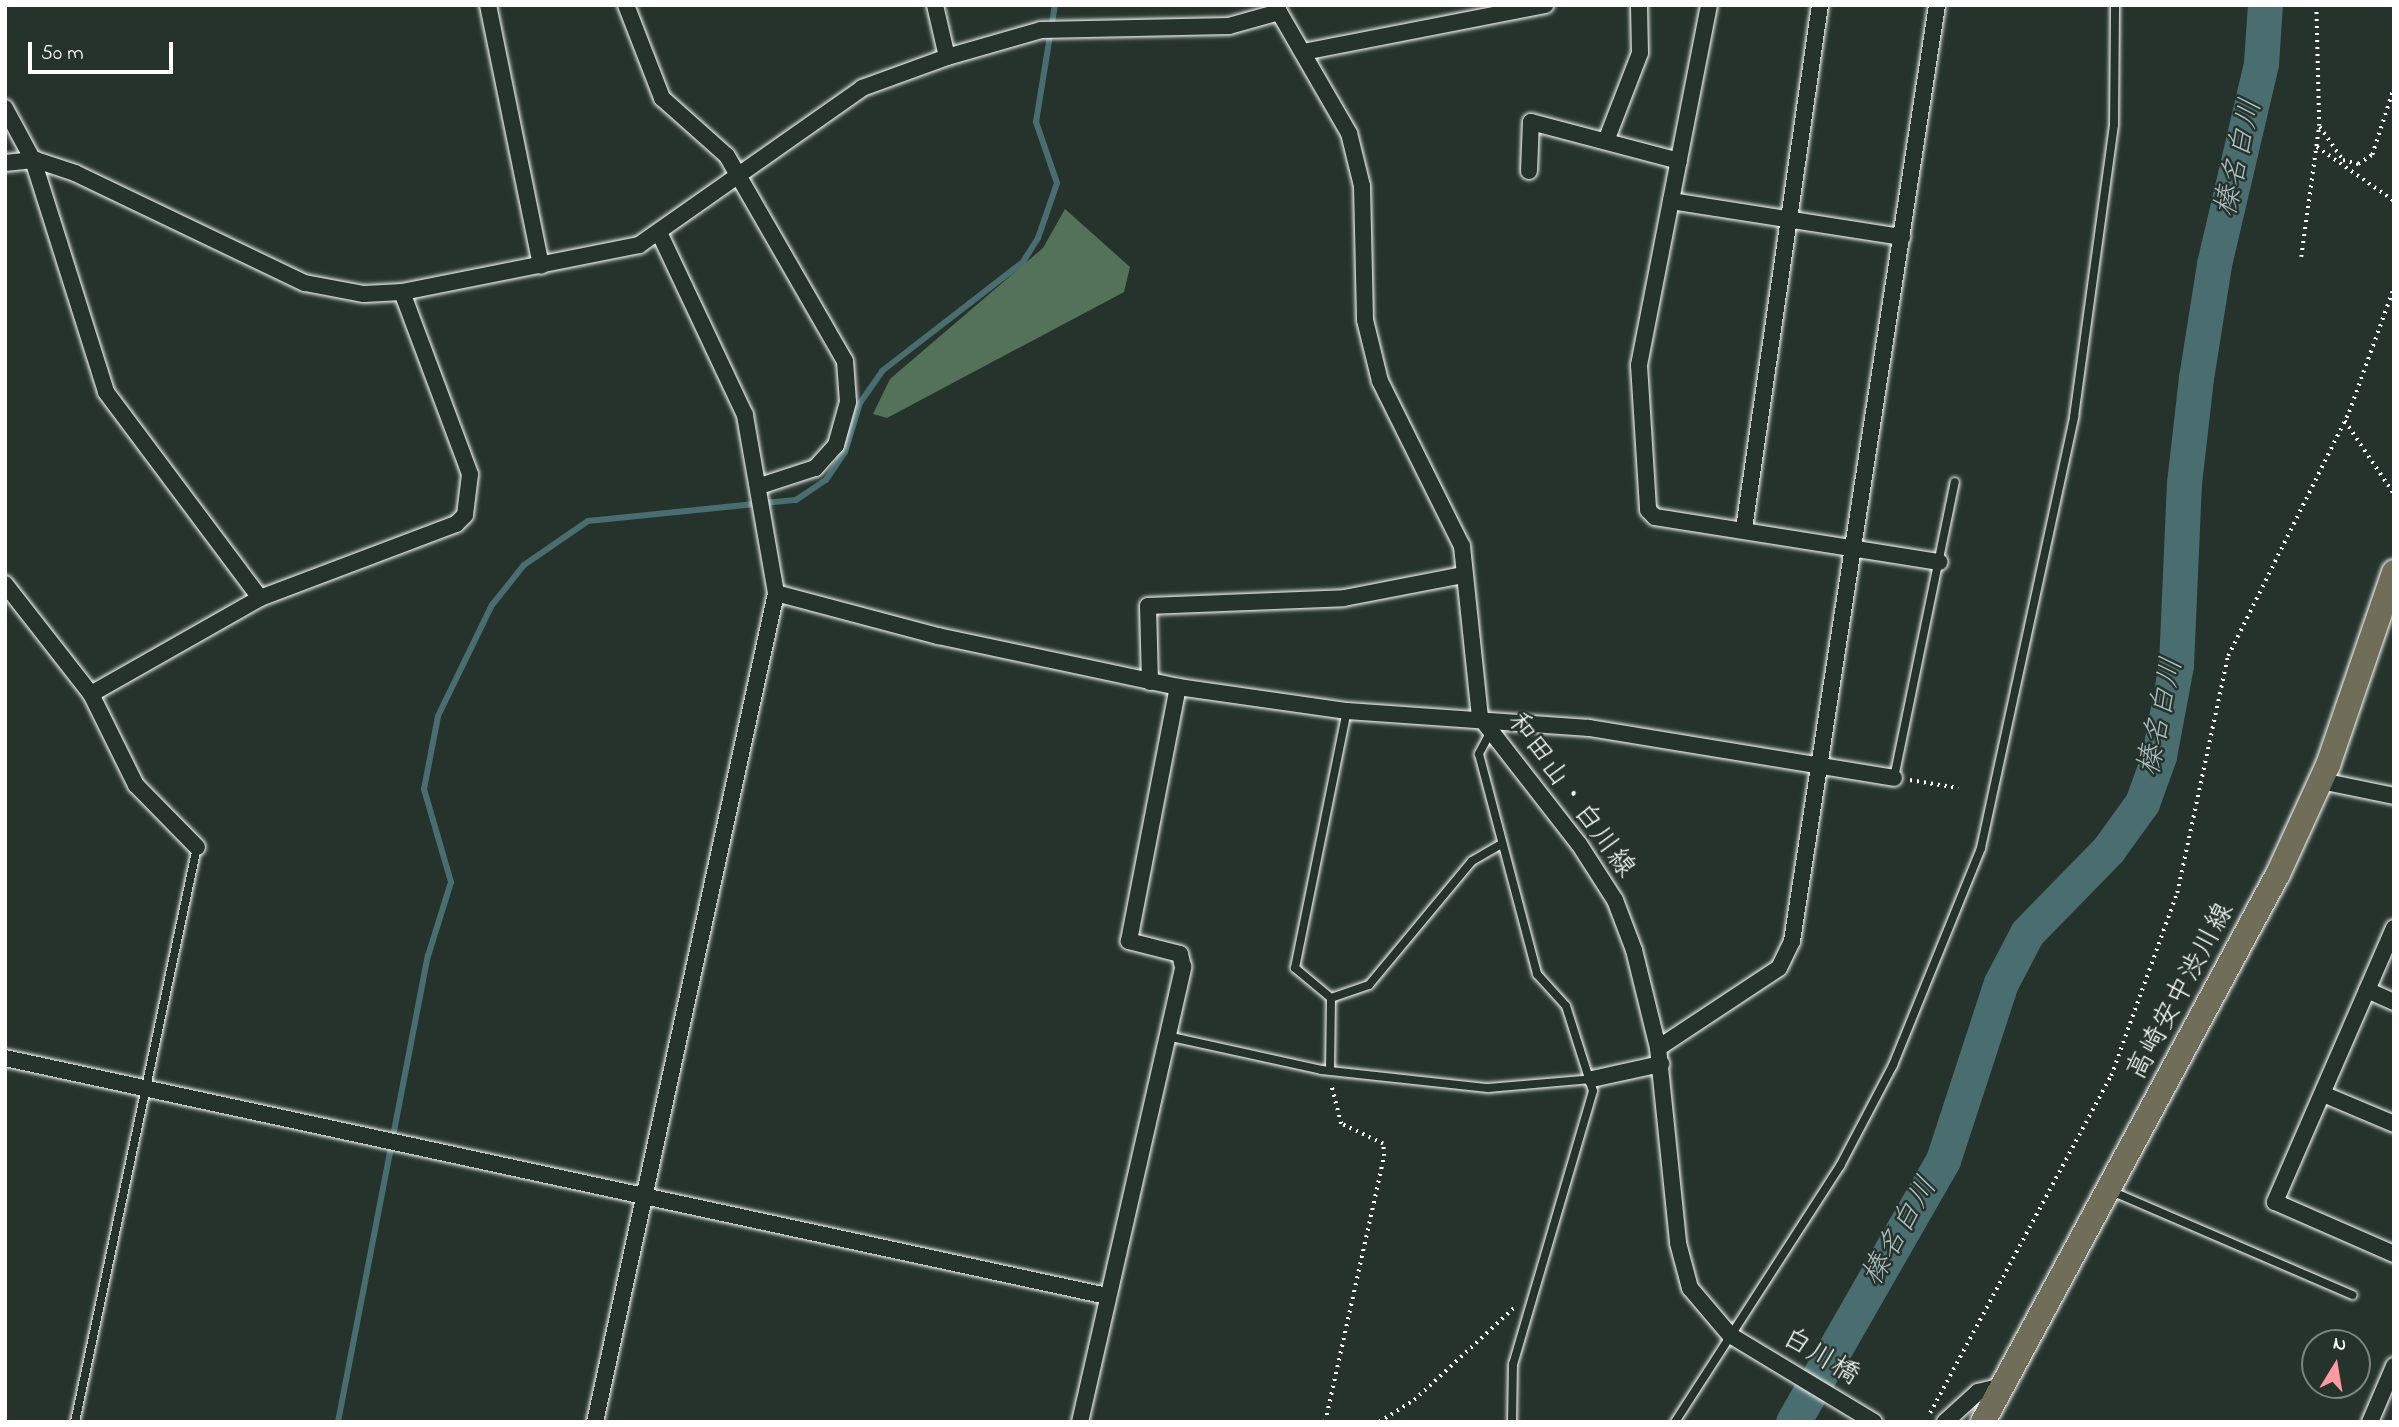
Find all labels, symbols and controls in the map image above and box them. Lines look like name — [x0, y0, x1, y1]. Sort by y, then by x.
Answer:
scale bar — [32, 28, 177, 72]
text: 50 m — [41, 39, 84, 69]
water label: 榛名白川 — [2209, 95, 2271, 221]
water label: 榛名白川 — [2132, 655, 2192, 779]
street label: 和田山・白川線 — [1499, 707, 1641, 885]
street label: 高崎安中渋川線 — [2121, 898, 2243, 1086]
water label: 榛名白川 — [1855, 1171, 1947, 1293]
street label: 白川橋 — [1775, 1322, 1865, 1394]
north arrow — [2301, 1329, 2371, 1399]
text: N — [2331, 1330, 2349, 1359]

